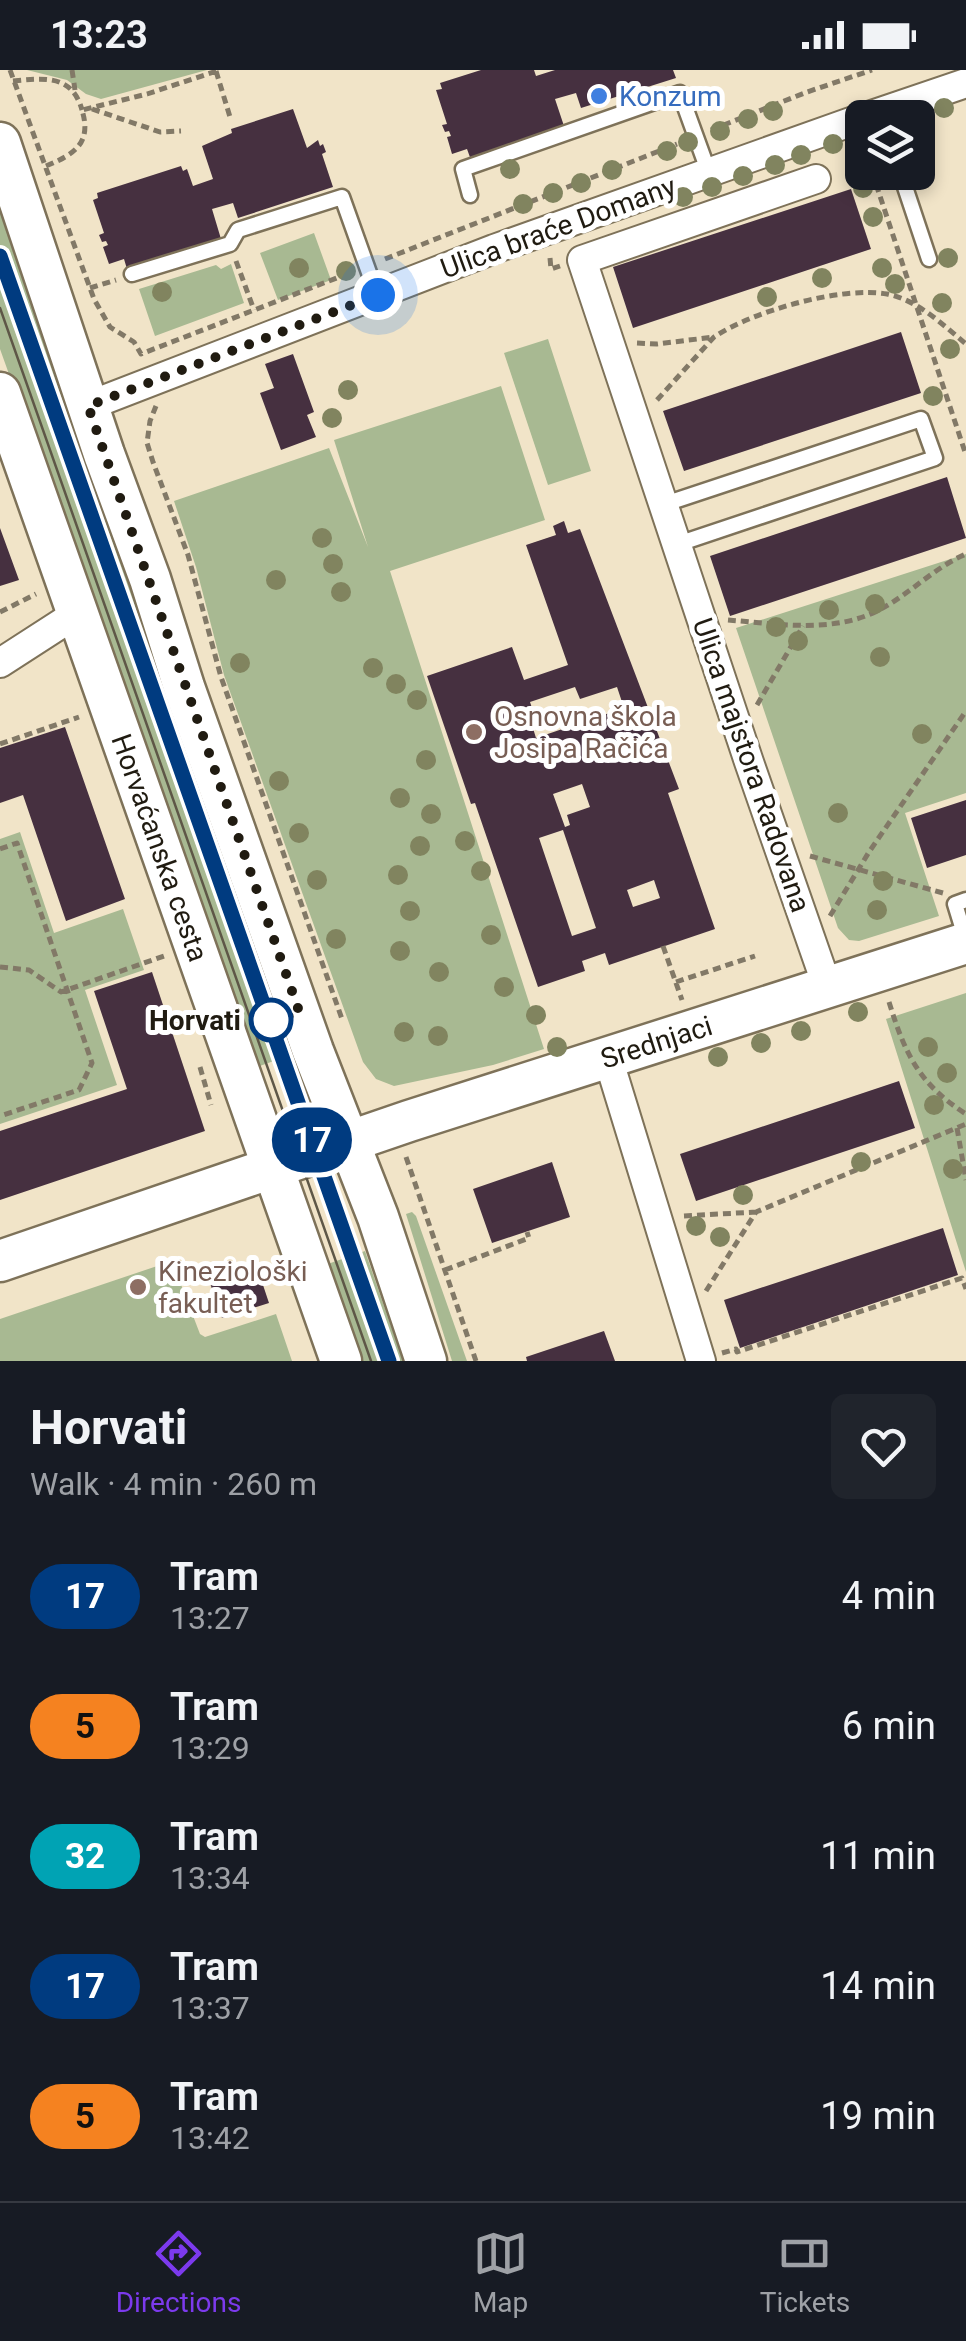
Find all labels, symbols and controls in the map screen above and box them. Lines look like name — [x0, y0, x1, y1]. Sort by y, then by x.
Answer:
text: 13:23 — [50, 13, 148, 57]
place label: Konzum — [619, 80, 722, 113]
marker: Konzum — [588, 85, 610, 107]
map controls — [845, 100, 935, 190]
button: layers — [845, 100, 935, 190]
street label: Ulica braće Domany — [436, 170, 680, 285]
your location — [353, 270, 403, 320]
street label: Ulica majstora Radovana — [686, 614, 817, 917]
place label: Osnovna škola Josipa Račića — [494, 700, 677, 765]
marker: Osnovna škola Josipa Račića — [463, 721, 485, 743]
street label: Horvaćanska cesta — [104, 730, 215, 966]
marker: Horvati — [250, 999, 292, 1041]
place label: Horvati — [149, 1004, 241, 1037]
street label: Srednjaci — [597, 1009, 717, 1076]
line badge: 17 — [267, 1108, 357, 1172]
text: 17 — [292, 1120, 332, 1161]
place label: Kineziološki fakultet — [158, 1255, 308, 1320]
marker: Kineziološki fakultet — [127, 1276, 149, 1298]
button: heart — [831, 1394, 936, 1499]
text: Horvati — [30, 1399, 188, 1456]
text: Walk · 4 min · 260 m — [30, 1465, 317, 1503]
text: Tram — [170, 1555, 259, 1599]
text: 4 min — [842, 1574, 936, 1618]
text: 17 — [65, 1576, 105, 1617]
text: 13:27 — [170, 1599, 250, 1637]
text: Tram — [170, 1685, 259, 1729]
text: 6 min — [842, 1704, 936, 1748]
text: 5 — [75, 1706, 95, 1747]
text: 13:29 — [170, 1729, 250, 1767]
text: Tram — [170, 1815, 259, 1859]
text: 11 min — [820, 1834, 936, 1878]
text: 32 — [65, 1836, 105, 1877]
text: 13:34 — [170, 1859, 250, 1897]
text: Tram — [170, 1945, 259, 1989]
text: 14 min — [820, 1964, 936, 2008]
text: 17 — [65, 1966, 105, 2007]
text: 13:37 — [170, 1989, 250, 2027]
text: Tram — [170, 2075, 259, 2119]
text: 19 min — [820, 2094, 936, 2138]
text: 5 — [75, 2096, 95, 2137]
text: 13:42 — [170, 2119, 250, 2157]
tab: Directions — [116, 2226, 241, 2319]
tab: Map — [473, 2226, 528, 2319]
tab: Tickets — [760, 2226, 850, 2319]

